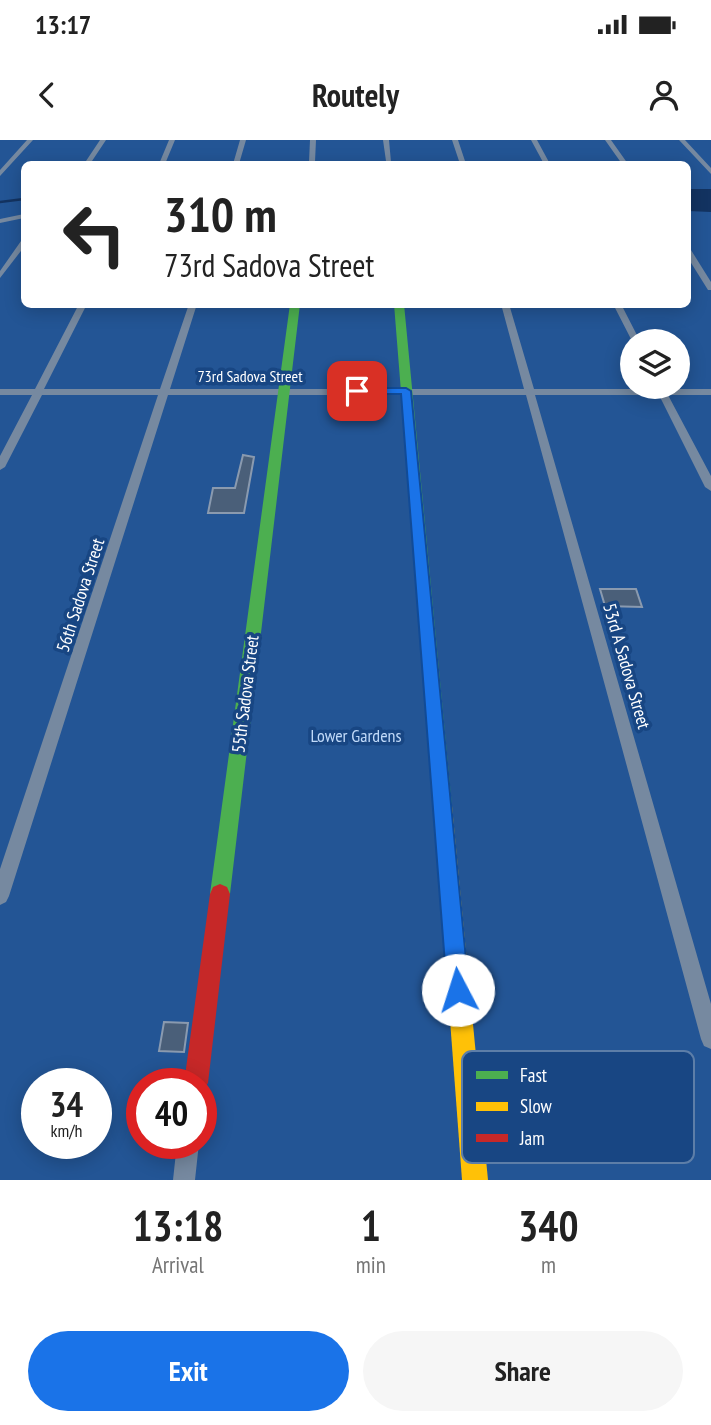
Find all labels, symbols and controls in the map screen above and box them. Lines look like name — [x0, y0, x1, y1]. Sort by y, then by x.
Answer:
text: 13:17 — [35, 8, 91, 41]
text: Routely — [312, 74, 399, 116]
icon: back — [28, 76, 66, 114]
icon: person — [645, 76, 683, 114]
text: 310 m — [164, 182, 277, 246]
icon: left — [49, 189, 140, 280]
text: 73rd Sadova Street — [164, 244, 374, 286]
map controls — [620, 329, 690, 399]
button: layers — [620, 329, 690, 399]
pin — [327, 361, 387, 421]
street label: 73rd Sadova Street — [197, 366, 303, 386]
icon: arrive — [338, 372, 376, 410]
street label: 56th Sadova Street — [51, 535, 109, 655]
street label: 53rd A Sadova Street — [598, 601, 656, 731]
street label: 55th Sadova Street — [226, 634, 264, 754]
park label: Lower Gardens — [310, 724, 402, 747]
position arrow — [421, 953, 495, 1027]
legend — [462, 1051, 694, 1163]
text: Fast — [520, 1063, 548, 1087]
speed limit sign: 40 — [126, 1068, 217, 1159]
text: 34 — [50, 1081, 83, 1127]
text: Slow — [520, 1094, 553, 1118]
text: km/h — [51, 1119, 82, 1142]
text: Jam — [519, 1126, 545, 1150]
text: 13:18 — [132, 1198, 223, 1253]
text: 1 — [361, 1198, 381, 1253]
text: 340 — [518, 1198, 579, 1253]
text: Arrival — [152, 1250, 204, 1279]
text: min — [356, 1250, 386, 1279]
text: m — [541, 1250, 556, 1279]
button: Exit — [28, 1331, 349, 1411]
button: Share — [363, 1331, 683, 1411]

